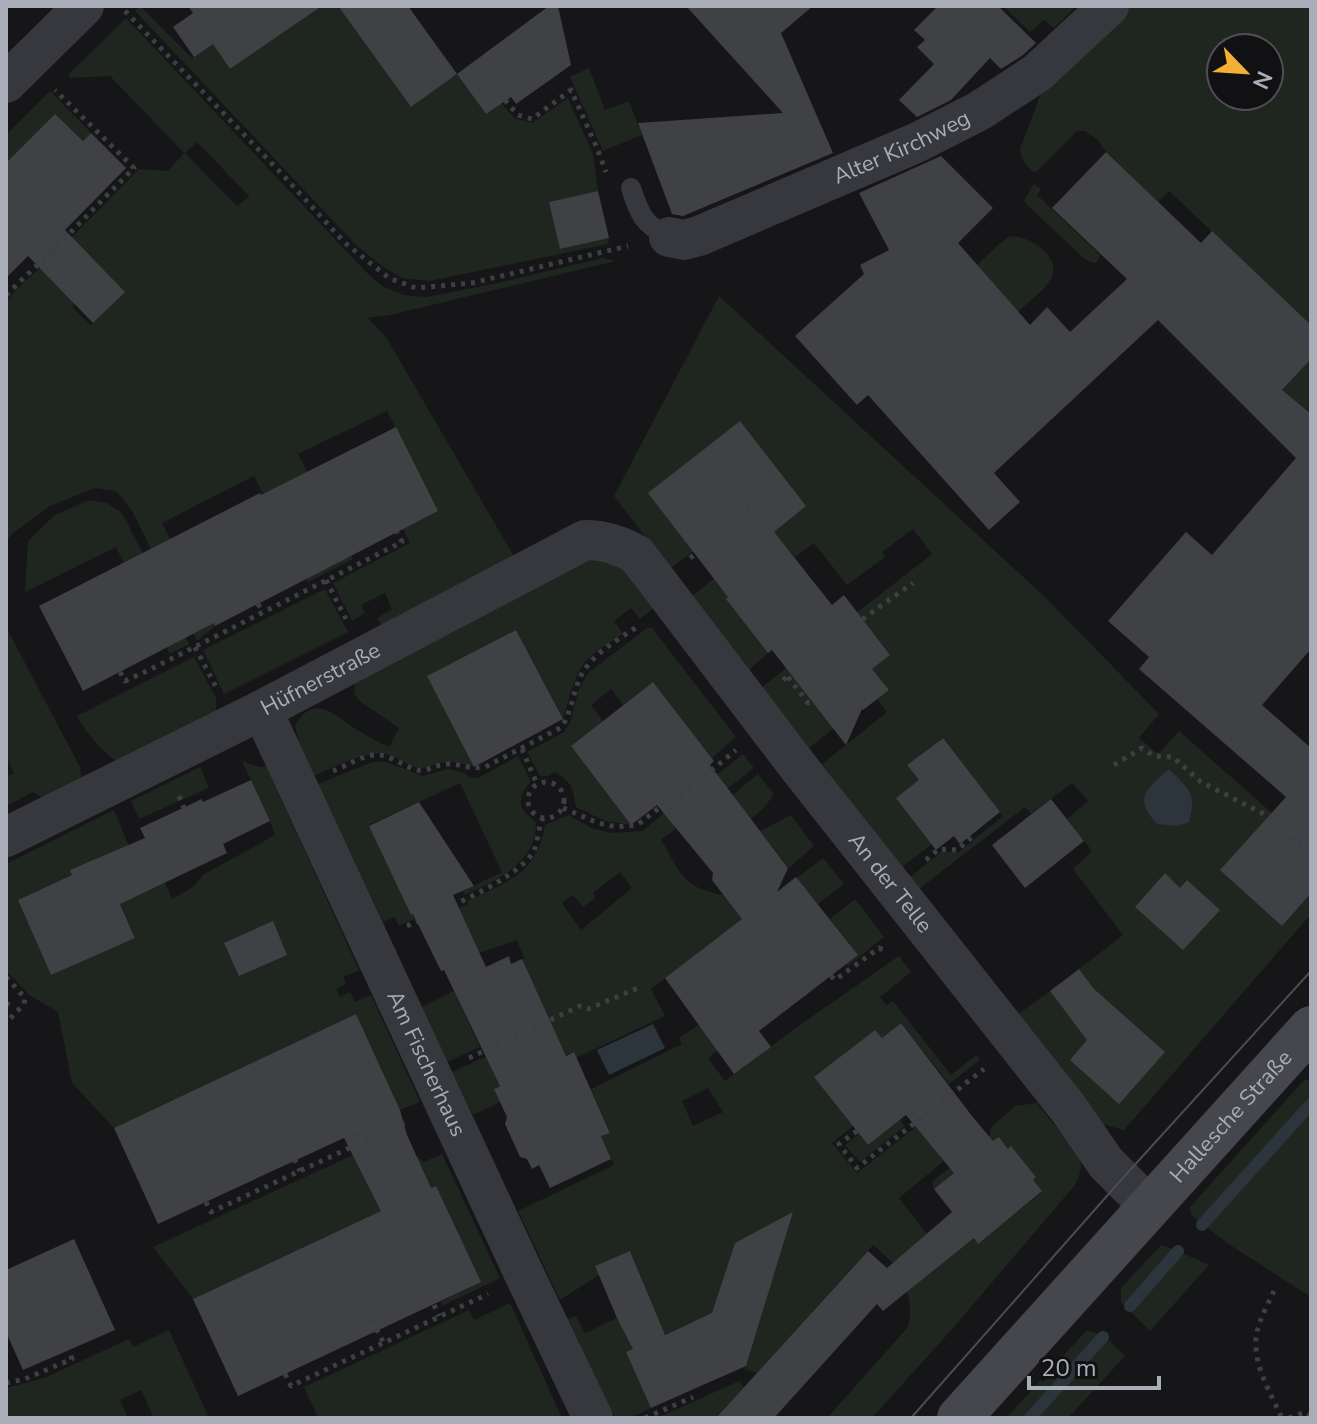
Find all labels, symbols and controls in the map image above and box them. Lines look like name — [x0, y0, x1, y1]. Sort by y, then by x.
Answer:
north arrow — [1205, 32, 1285, 112]
text: N — [1245, 66, 1279, 94]
street label: Alter Kirchweg — [829, 103, 975, 192]
street label: Hüfnerstraße — [256, 635, 386, 723]
street label: An der Telle — [841, 827, 939, 940]
street label: Am Fischerhaus — [380, 986, 473, 1142]
street label: Hallesche Straße — [1163, 1044, 1299, 1190]
scale bar — [1029, 1340, 1159, 1390]
text: 20 m — [1041, 1352, 1097, 1384]

